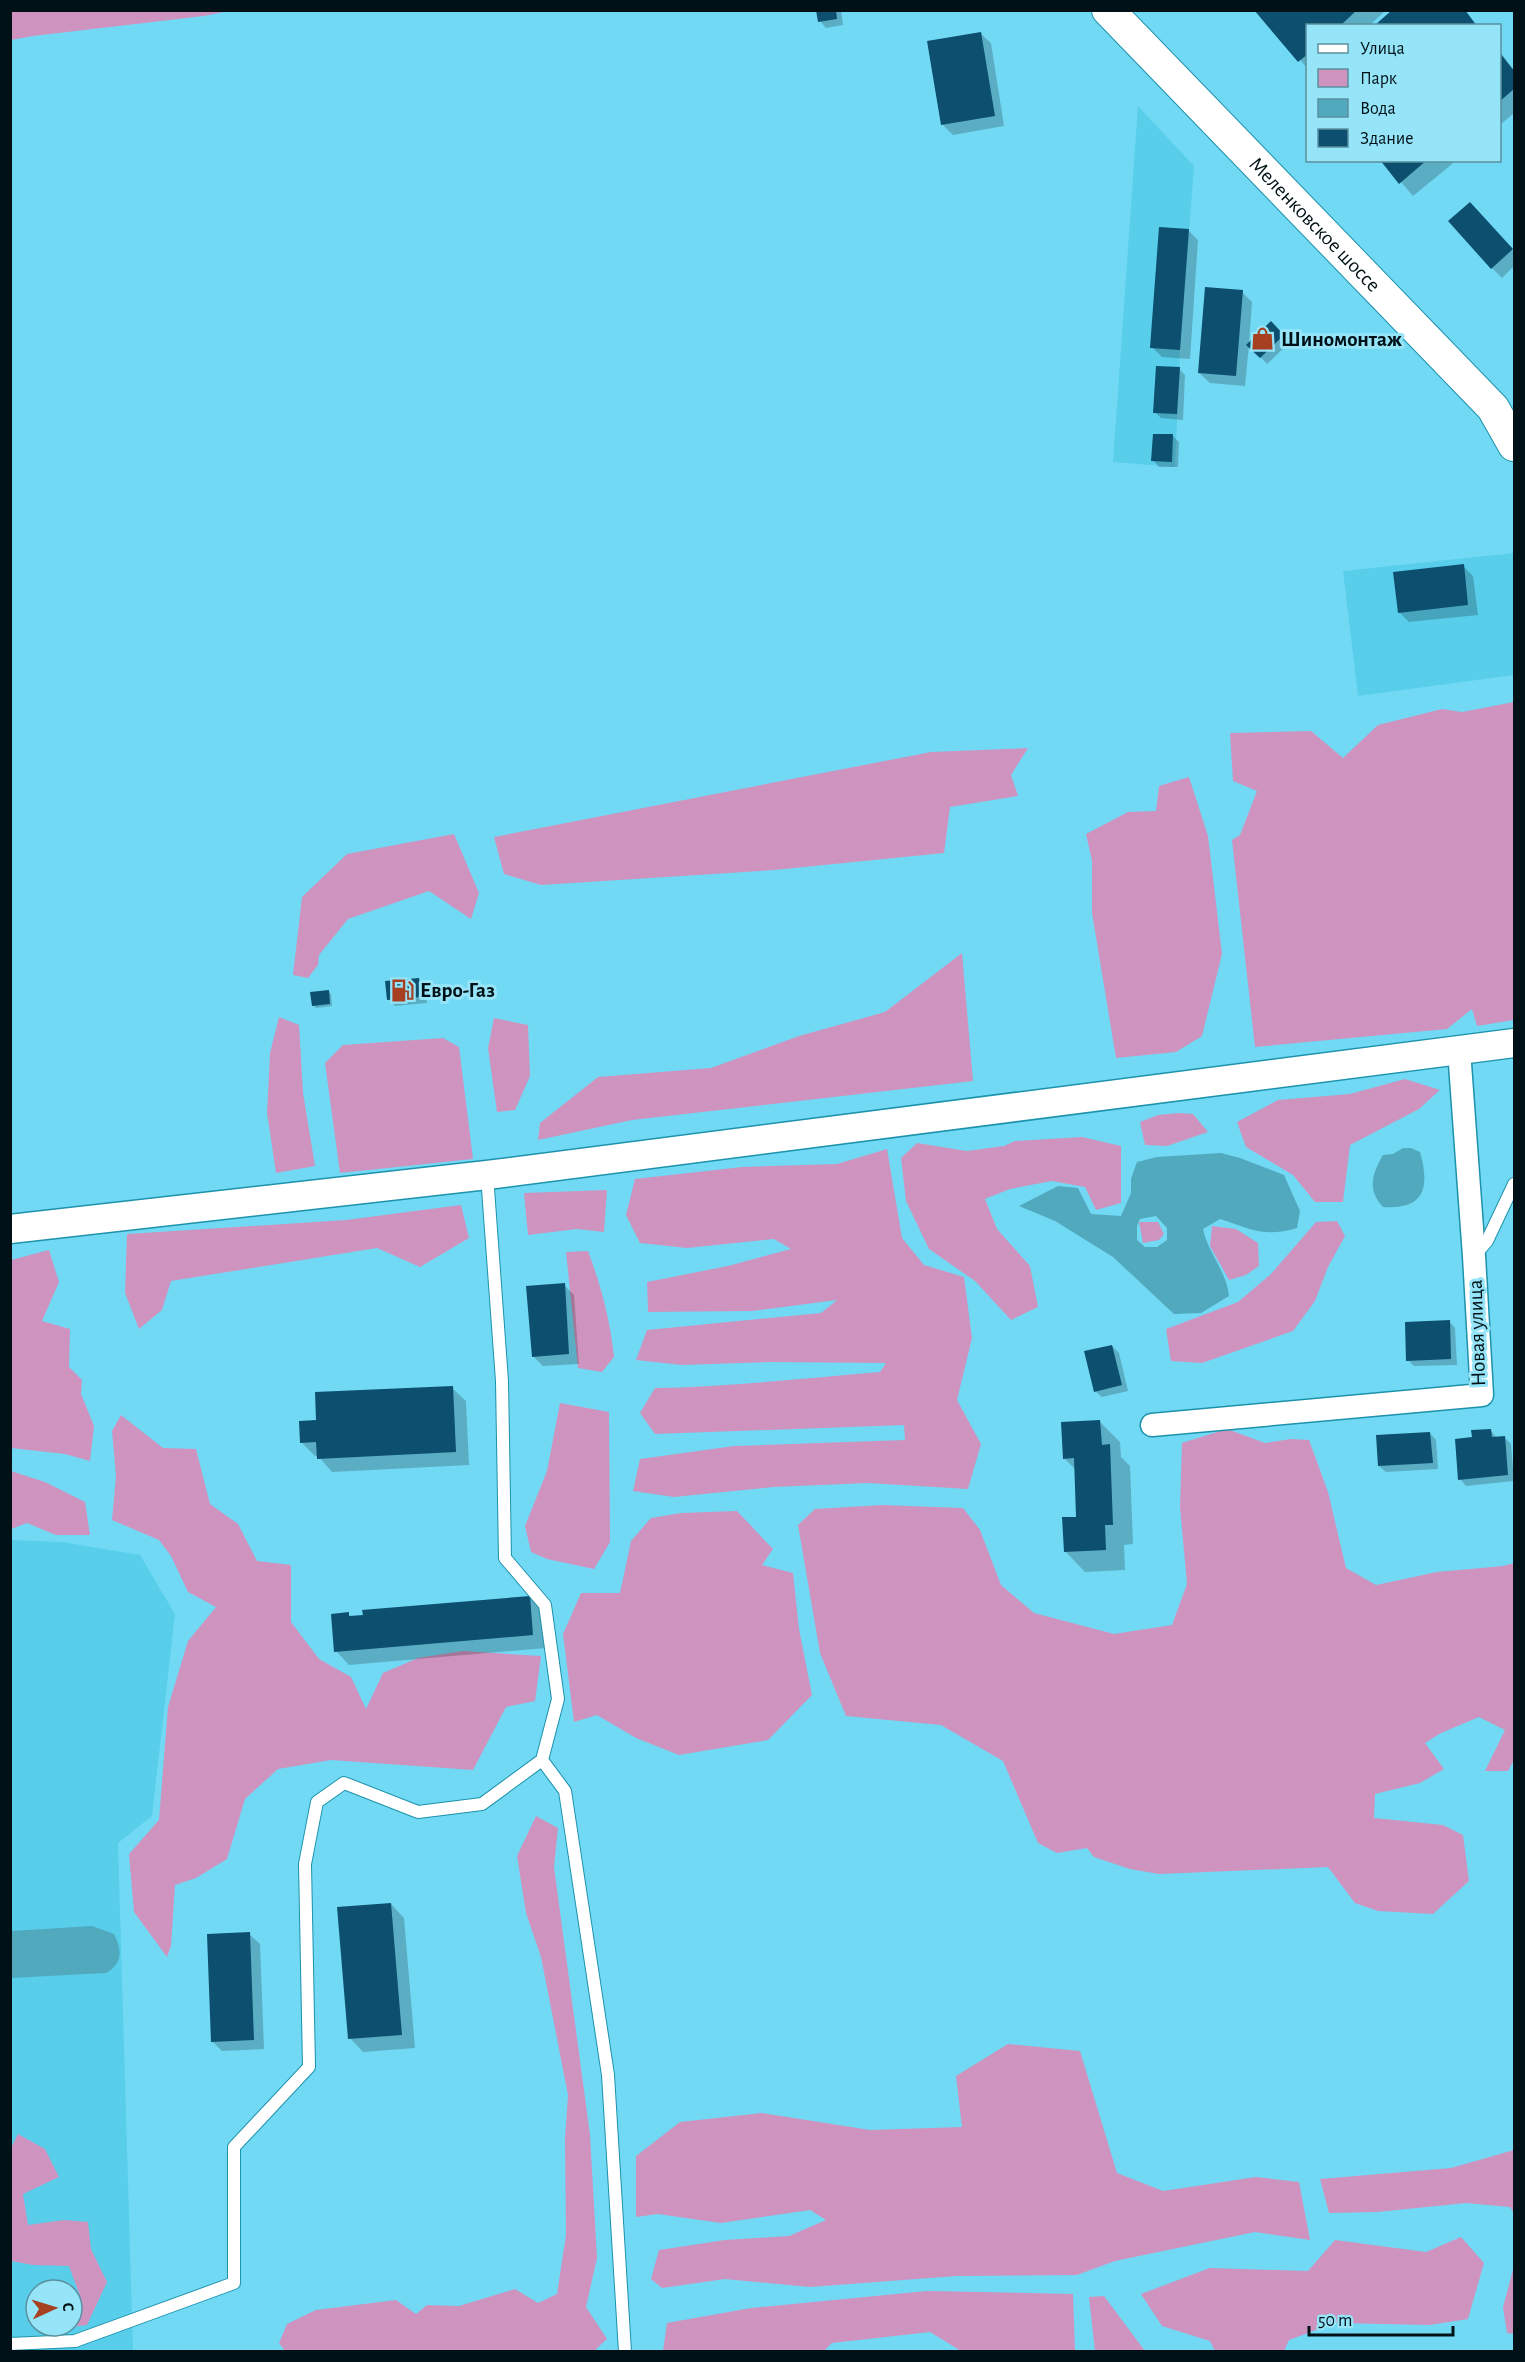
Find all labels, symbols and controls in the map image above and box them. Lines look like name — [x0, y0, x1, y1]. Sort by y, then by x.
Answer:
legend — [1306, 24, 1501, 162]
text: Улица — [1360, 40, 1405, 58]
text: Парк — [1360, 70, 1398, 88]
text: Вода — [1360, 100, 1396, 118]
text: Здание — [1360, 130, 1414, 148]
street label: Меленковское шоссе — [1246, 153, 1385, 296]
shop icon: Шиномонтаж — [1250, 326, 1276, 352]
place label: Шиномонтаж — [1281, 329, 1402, 350]
fuel station icon: Евро-Газ — [389, 977, 415, 1003]
place label: Евро-Газ — [420, 980, 495, 1001]
street label: Новая улица — [1465, 1279, 1489, 1387]
north arrow — [24, 2278, 84, 2338]
scale bar — [1309, 2299, 1453, 2337]
text: С — [60, 2302, 76, 2312]
text: 50 m — [1318, 2312, 1352, 2330]

